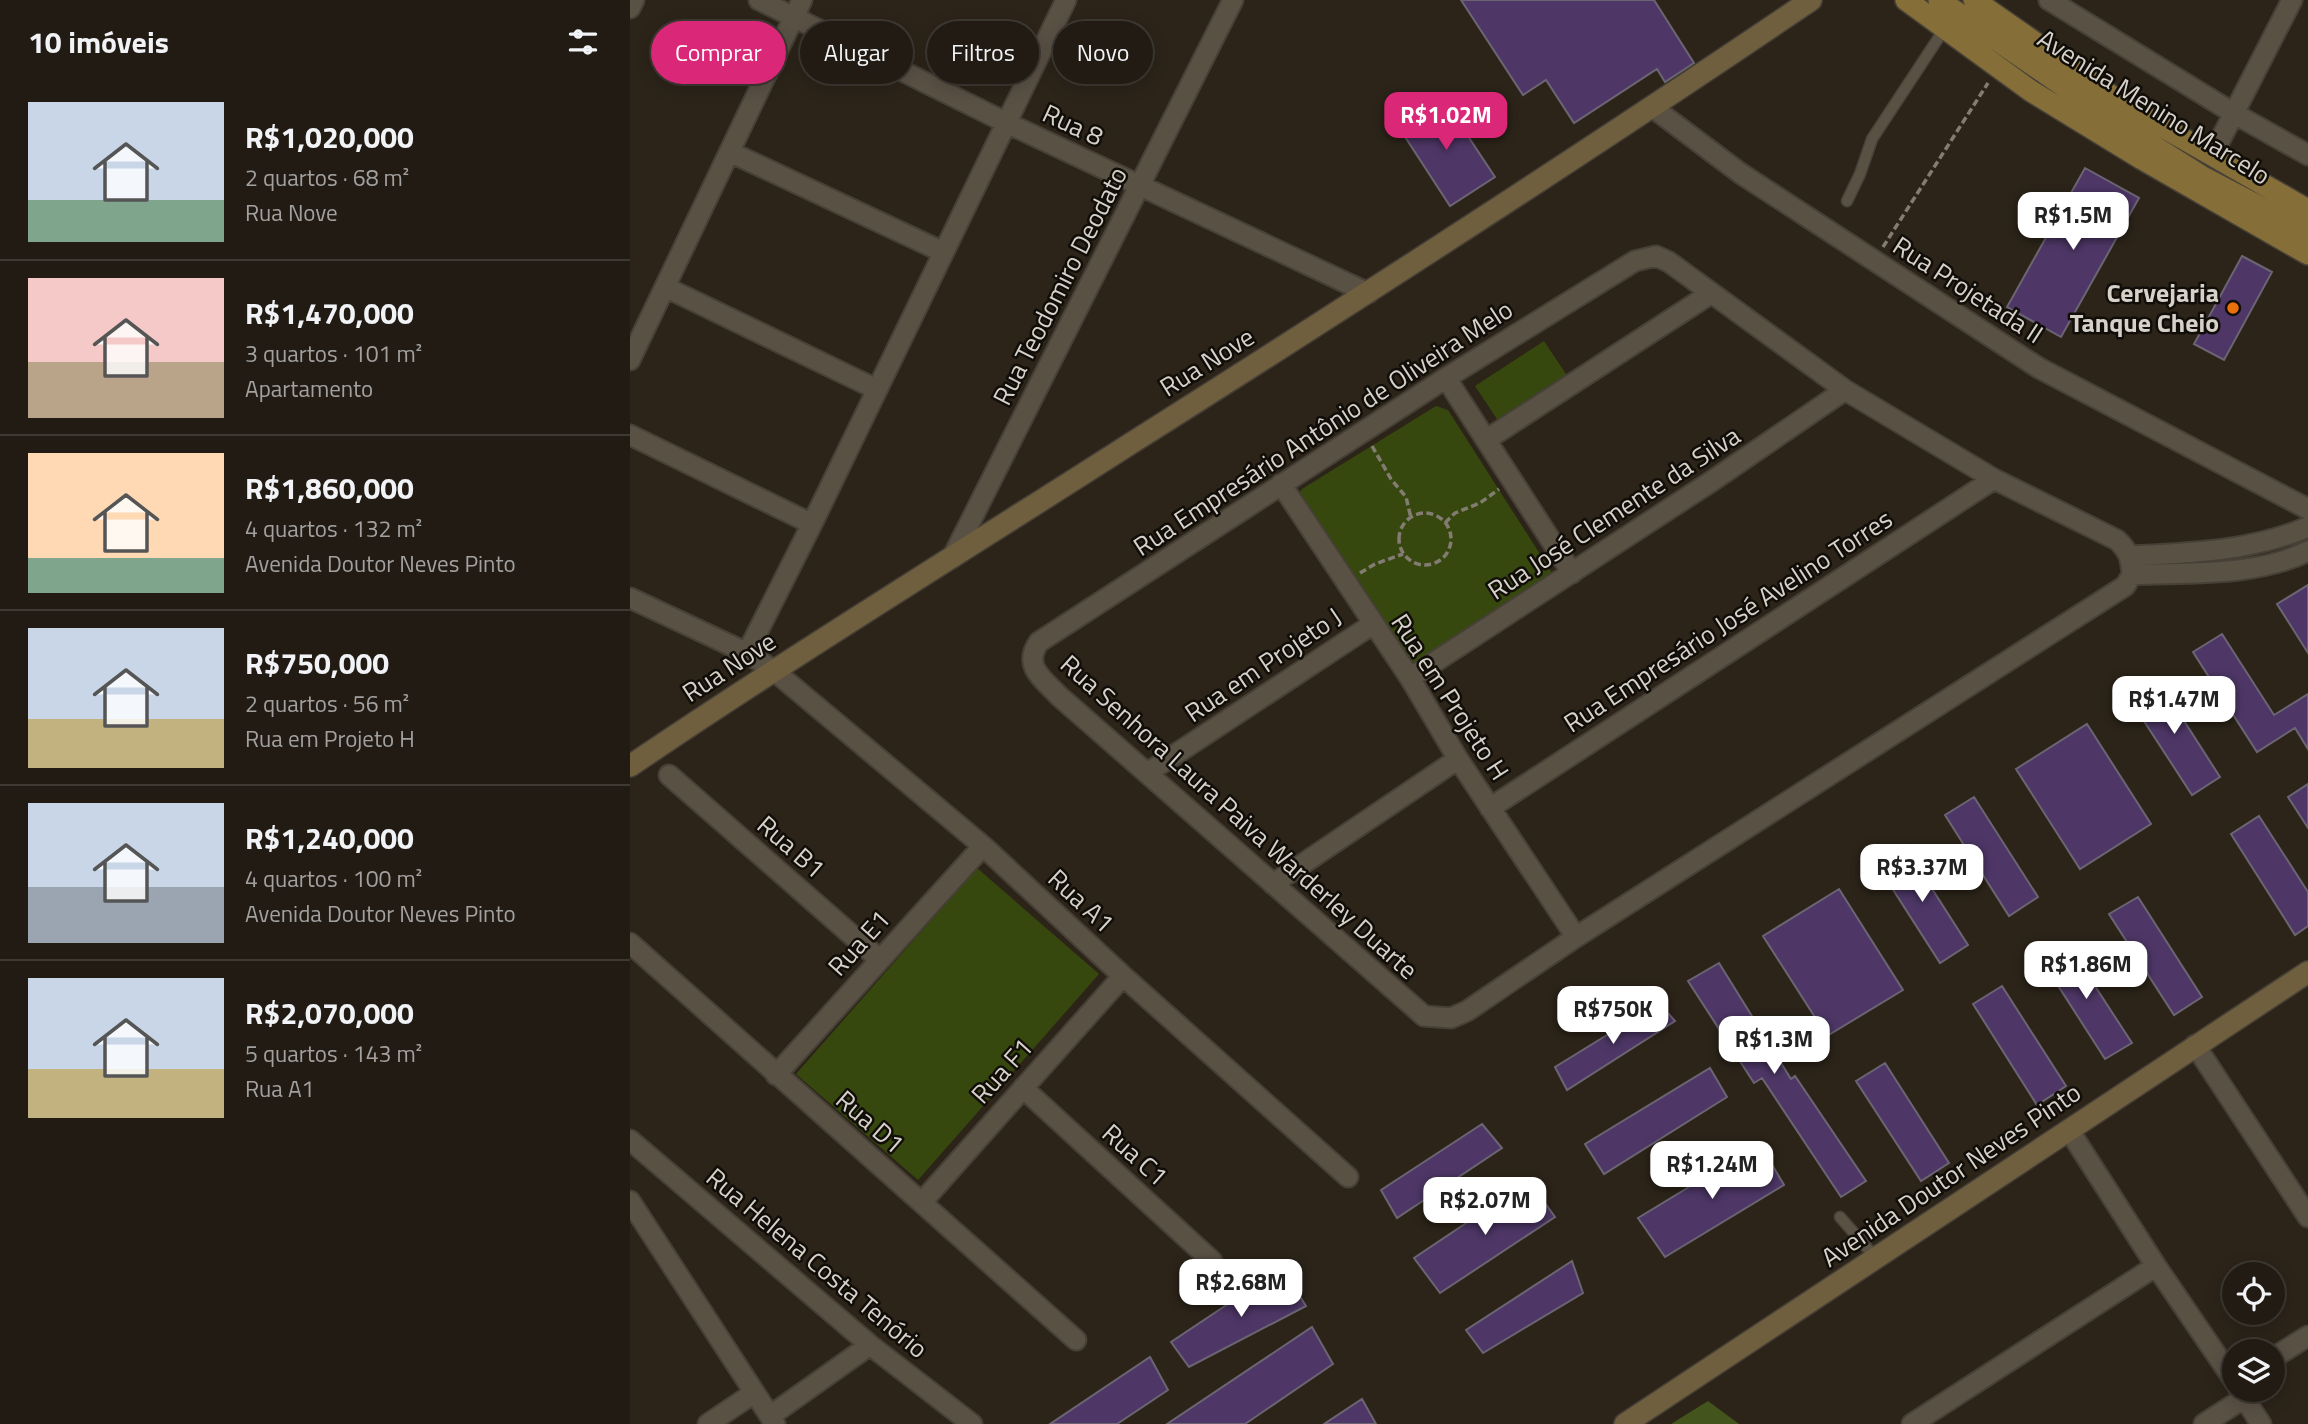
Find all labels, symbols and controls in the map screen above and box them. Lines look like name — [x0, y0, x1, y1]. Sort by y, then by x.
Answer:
text: 10 imóveis — [28, 19, 169, 65]
street label: Avenida Menino Marcelo — [2030, 19, 2278, 194]
chip: Comprar — [651, 21, 786, 84]
chip: Alugar — [800, 21, 913, 84]
chip: Filtros — [927, 21, 1039, 84]
chip: Novo — [1053, 21, 1153, 84]
icon: filters — [564, 23, 602, 61]
pin: R$1.02M — [1381, 92, 1511, 152]
street label: Rua 8 — [1036, 94, 1110, 156]
text: R$1.02M — [1400, 97, 1492, 132]
text: R$1,020,000 — [245, 114, 414, 160]
icon: home — [84, 130, 168, 214]
text: 2 quartos · 68 m² — [245, 160, 409, 195]
street label: Rua Teodomiro Deodato — [982, 160, 1137, 412]
pin: R$1.5M — [2016, 192, 2130, 252]
text: Rua Nove — [245, 195, 338, 230]
text: R$1.5M — [2034, 197, 2112, 232]
street label: Rua Projetada II — [1885, 226, 2051, 353]
place label: Cervejaria Tanque Cheio — [2070, 273, 2219, 342]
text: R$1,470,000 — [245, 290, 414, 336]
street label: Rua Empresário Antônio de Oliveira Melo — [1125, 290, 1520, 565]
marker: Cervejaria Tanque Cheio — [2225, 300, 2241, 316]
icon: home — [84, 306, 168, 390]
street label: Rua Nove — [1152, 317, 1262, 406]
text: 3 quartos · 101 m² — [245, 336, 422, 371]
text: Apartamento — [245, 371, 373, 406]
street label: Rua José Clemente da Silva — [1480, 416, 1748, 609]
text: R$1,860,000 — [245, 465, 414, 511]
icon: home — [84, 481, 168, 565]
street label: Rua Empresário José Avelino Torres — [1556, 499, 1900, 742]
text: 4 quartos · 132 m² — [245, 511, 422, 546]
text: Avenida Doutor Neves Pinto — [245, 546, 516, 581]
street label: Rua em Projeto J — [1176, 598, 1349, 732]
street label: Rua em Projeto H — [1382, 606, 1519, 788]
street label: Rua Nove — [674, 622, 783, 711]
text: R$750,000 — [245, 640, 389, 686]
street label: Rua Senhora Laura Paiva Warderley Duarte — [1052, 645, 1427, 988]
icon: home — [84, 656, 168, 740]
pin: R$1.47M — [2109, 676, 2239, 736]
text: R$1.47M — [2128, 681, 2220, 716]
text: 2 quartos · 56 m² — [245, 686, 409, 721]
text: Rua em Projeto H — [245, 721, 415, 756]
street label: Rua B1 — [749, 806, 834, 887]
text: R$1,240,000 — [245, 815, 414, 861]
icon: home — [84, 831, 168, 915]
pin: R$3.37M — [1857, 844, 1987, 904]
text: R$3.37M — [1876, 849, 1968, 884]
street label: Rua A1 — [1039, 860, 1123, 942]
text: 4 quartos · 100 m² — [245, 861, 422, 896]
text: Avenida Doutor Neves Pinto — [245, 896, 516, 931]
street label: Rua E1 — [818, 901, 899, 984]
pin: R$1.86M — [2021, 942, 2151, 1001]
text: R$1.86M — [2040, 946, 2132, 981]
pin: R$750K — [1556, 986, 1670, 1046]
text: R$2,070,000 — [245, 990, 414, 1036]
text: R$750K — [1573, 991, 1653, 1026]
icon: home — [84, 1006, 168, 1090]
pin: R$1.3M — [1717, 1016, 1831, 1076]
text: R$1.3M — [1735, 1021, 1813, 1056]
street label: Rua F1 — [961, 1029, 1042, 1112]
text: 5 quartos · 143 m² — [245, 1036, 422, 1071]
text: Rua A1 — [245, 1071, 314, 1106]
street label: Avenida Doutor Neves Pinto — [1813, 1073, 2088, 1276]
street label: Rua D1 — [827, 1081, 913, 1163]
street label: Rua C1 — [1094, 1114, 1177, 1195]
pin: R$1.24M — [1647, 1142, 1777, 1201]
text: R$1.24M — [1666, 1146, 1758, 1181]
street label: Rua Helena Costa Tenório — [698, 1158, 937, 1367]
pin: R$2.07M — [1420, 1178, 1550, 1237]
text: R$2.07M — [1439, 1182, 1531, 1217]
pin: R$2.68M — [1176, 1260, 1306, 1319]
map controls — [2222, 1262, 2285, 1402]
button: locate — [2222, 1262, 2285, 1325]
text: R$2.68M — [1195, 1264, 1287, 1299]
button: layers — [2222, 1339, 2285, 1402]

